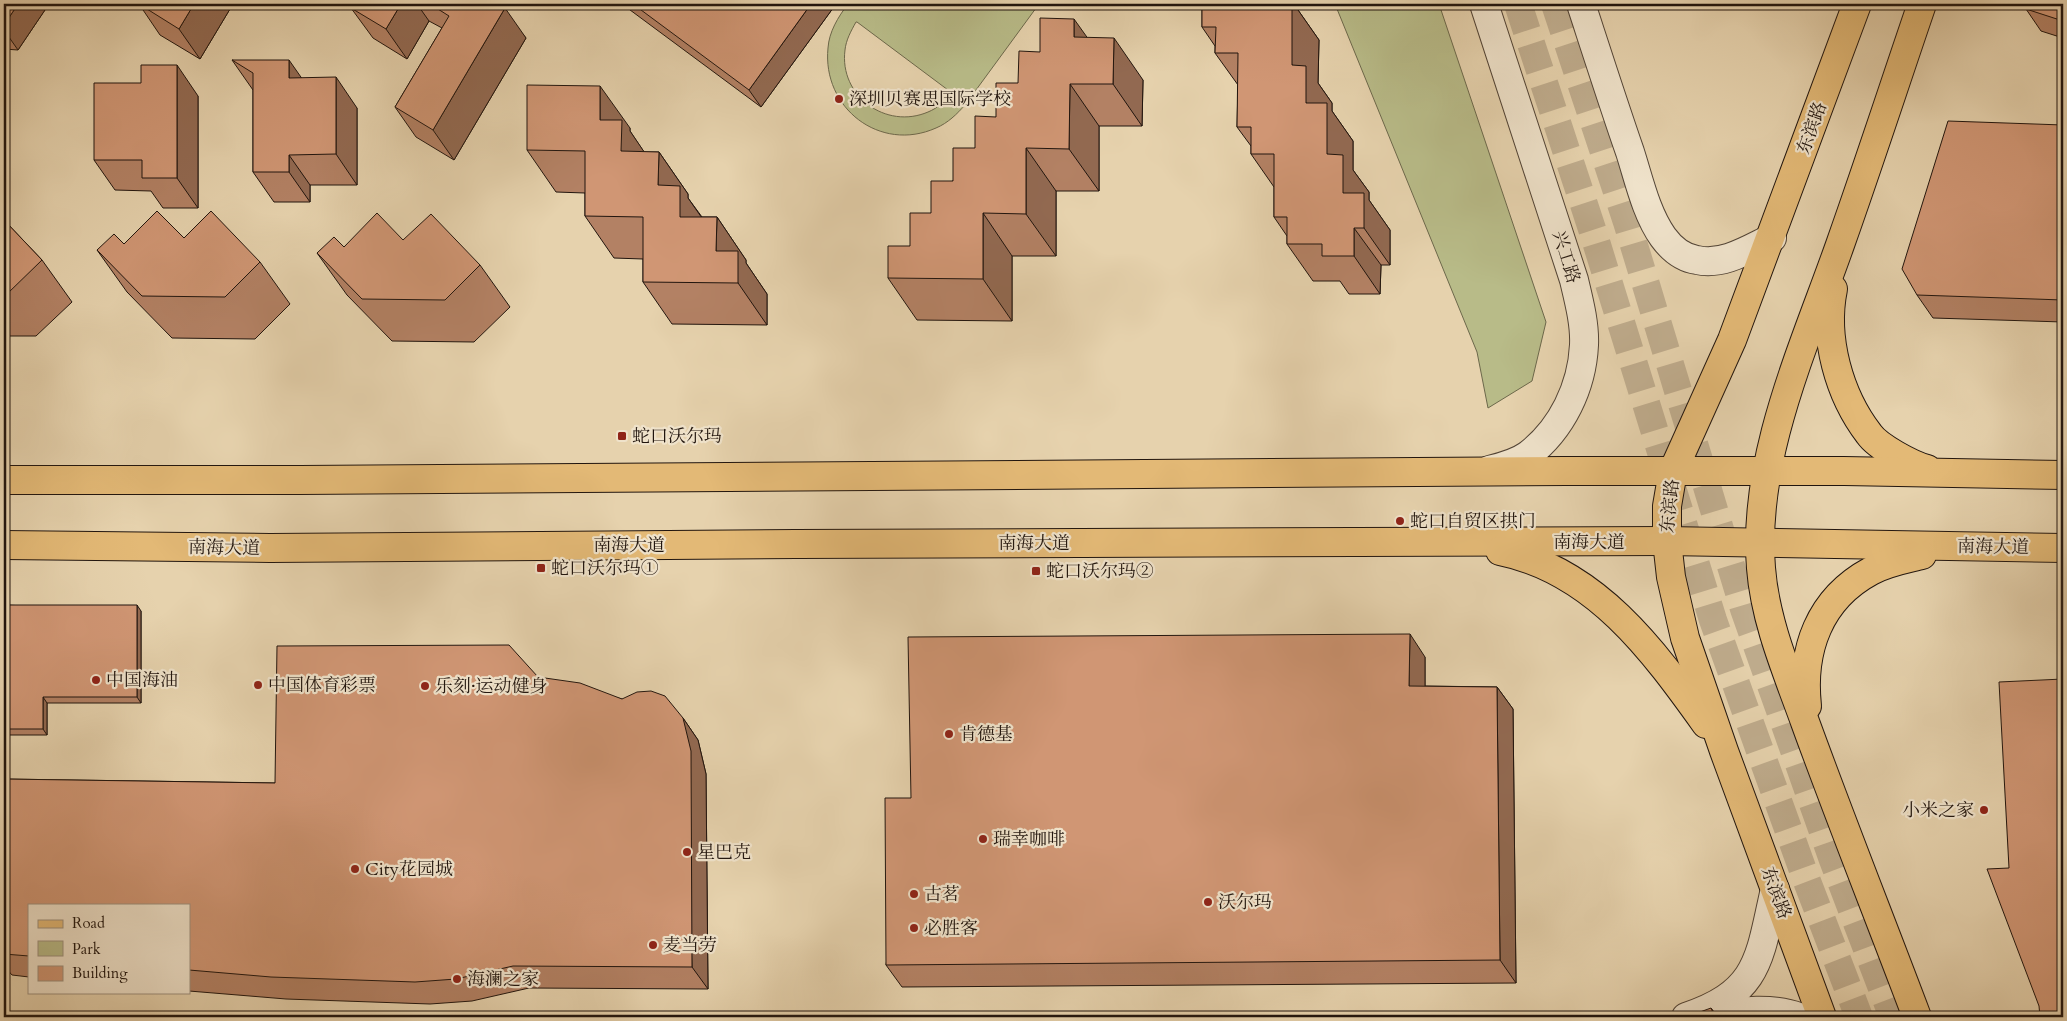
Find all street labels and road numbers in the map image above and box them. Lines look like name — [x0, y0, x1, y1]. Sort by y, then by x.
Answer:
street label: 东滨路 — [1791, 98, 1833, 158]
street label: 兴工路 — [1546, 228, 1586, 286]
street label: 东滨路 — [1655, 478, 1685, 534]
street label: 南海大道 — [1553, 530, 1625, 555]
street label: 南海大道 — [998, 531, 1070, 556]
street label: 南海大道 — [593, 533, 665, 558]
street label: 南海大道 — [1957, 534, 2029, 560]
street label: 南海大道 — [188, 535, 260, 561]
street label: 东滨路 — [1755, 863, 1797, 923]

